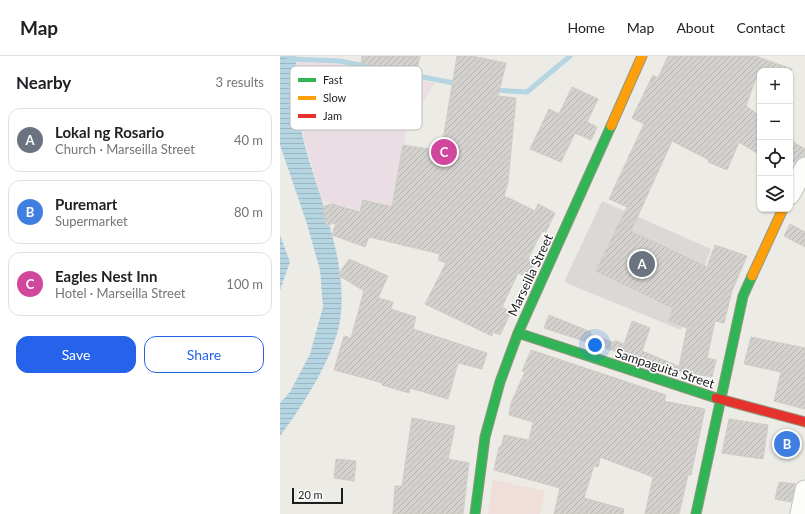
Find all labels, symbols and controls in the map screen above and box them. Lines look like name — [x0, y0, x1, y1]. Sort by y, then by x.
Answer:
text: Map — [20, 16, 58, 39]
text: Home — [567, 19, 605, 36]
text: Map — [627, 19, 654, 36]
text: About — [676, 19, 714, 36]
text: Contact — [736, 19, 785, 36]
legend — [290, 66, 422, 130]
map controls — [757, 68, 793, 212]
button: + — [757, 68, 793, 104]
text: Nearby — [16, 72, 71, 93]
text: Fast — [323, 73, 343, 86]
text: 3 results — [216, 74, 264, 90]
text: Slow — [323, 91, 347, 104]
button: − — [757, 104, 793, 140]
text: Jam — [323, 109, 342, 122]
text: Lokal ng Rosario — [55, 123, 164, 141]
text: A — [25, 132, 35, 148]
text: 40 m — [234, 132, 263, 148]
pin: C — [431, 137, 457, 167]
button: locate — [757, 140, 793, 176]
text: Church · Marseilla Street — [55, 141, 195, 157]
button: layers — [757, 176, 793, 212]
text: Puremart — [55, 195, 117, 213]
text: B — [26, 204, 34, 220]
text: 80 m — [234, 204, 263, 220]
text: Supermarket — [55, 213, 128, 229]
street label: Marseilla Street — [504, 231, 556, 319]
pin: A — [629, 249, 655, 279]
text: Eagles Nest Inn — [55, 267, 158, 285]
text: C — [26, 276, 34, 292]
text: 100 m — [226, 276, 263, 292]
text: Hotel · Marseilla Street — [55, 285, 185, 301]
your location — [585, 335, 605, 355]
button: Save — [16, 336, 136, 373]
button: Share — [144, 336, 264, 373]
street label: Sampaguita Street — [613, 344, 717, 392]
pin: B — [774, 429, 800, 459]
scale bar — [292, 486, 343, 505]
text: 20 m — [298, 488, 323, 501]

